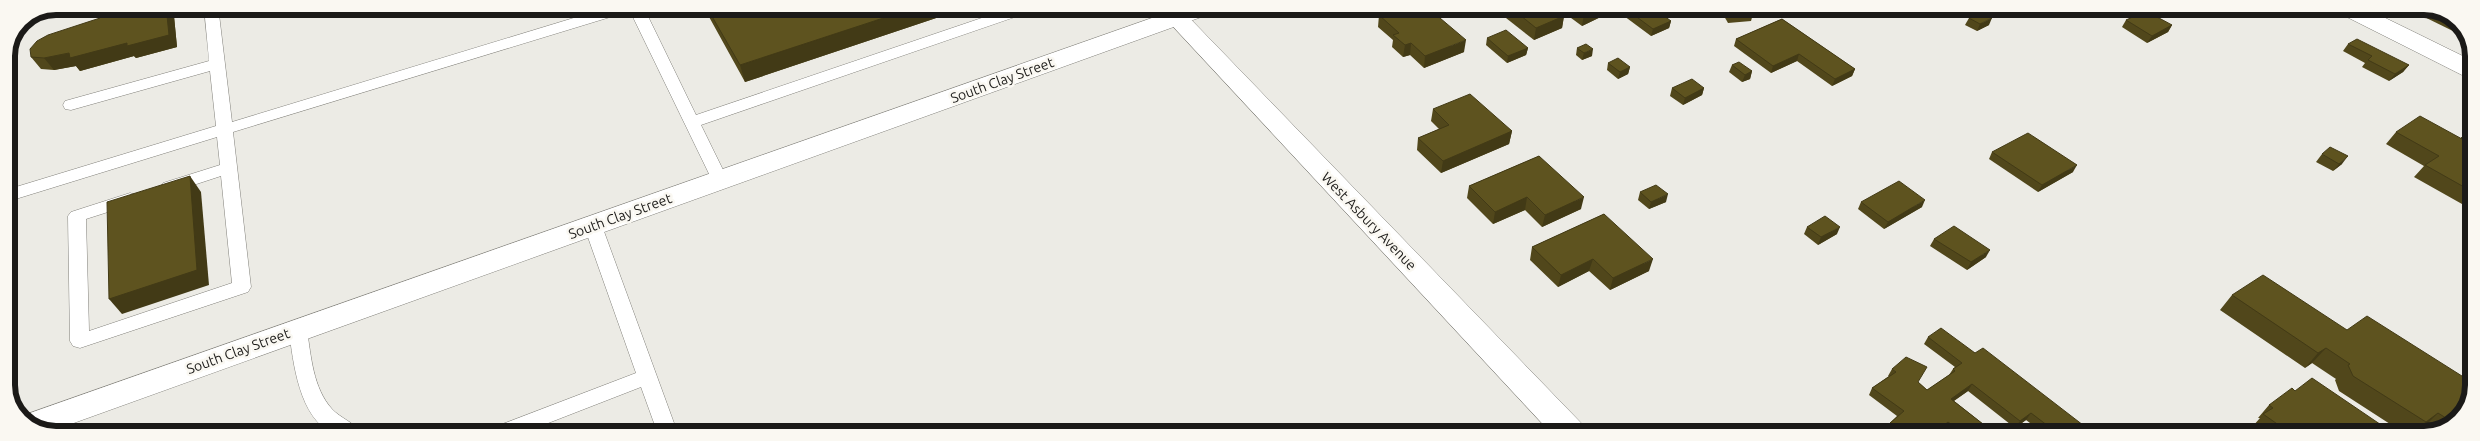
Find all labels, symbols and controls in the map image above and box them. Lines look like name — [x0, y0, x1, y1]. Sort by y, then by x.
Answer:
street label: South Clay Street — [948, 54, 1056, 106]
street label: West Asbury Avenue — [1318, 169, 1420, 273]
street label: South Clay Street — [566, 190, 674, 242]
street label: South Clay Street — [184, 325, 292, 377]

